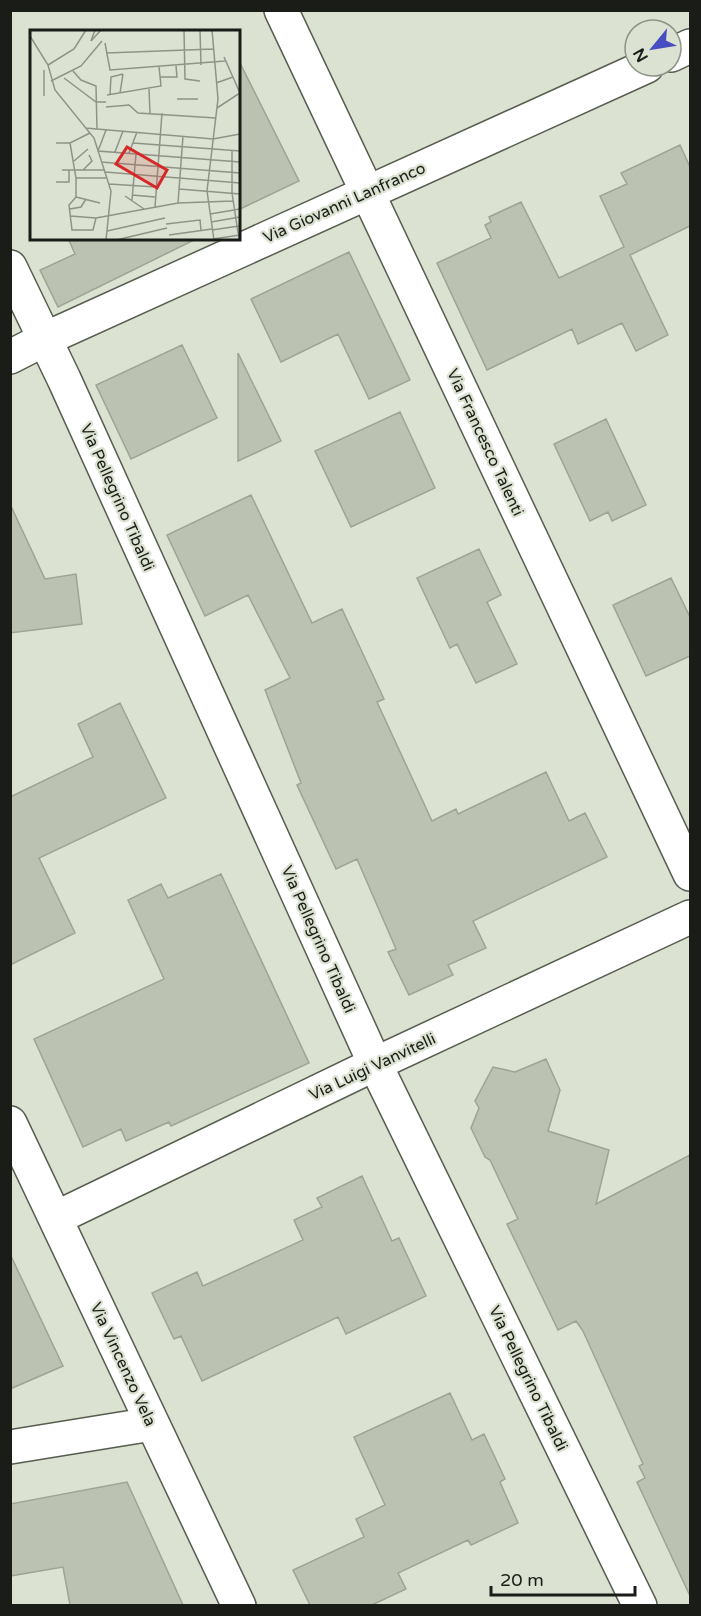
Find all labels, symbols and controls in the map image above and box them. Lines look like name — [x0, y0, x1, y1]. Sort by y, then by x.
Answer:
north arrow — [623, 18, 683, 78]
inset map — [30, 30, 240, 240]
text: N — [629, 44, 653, 66]
street label: Via Giovanni Lanfranco — [260, 158, 429, 248]
street label: Via Francesco Talenti — [442, 366, 528, 519]
street label: Via Pellegrino Tibaldi — [76, 421, 159, 574]
street label: Via Pellegrino Tibaldi — [277, 863, 360, 1016]
street label: Via Luigi Vanvitelli — [306, 1029, 439, 1105]
street label: Via Vincenzo Vela — [86, 1299, 161, 1429]
street label: Via Pellegrino Tibaldi — [484, 1302, 572, 1454]
scale bar — [491, 1559, 635, 1597]
text: 20 m — [500, 1569, 544, 1591]

